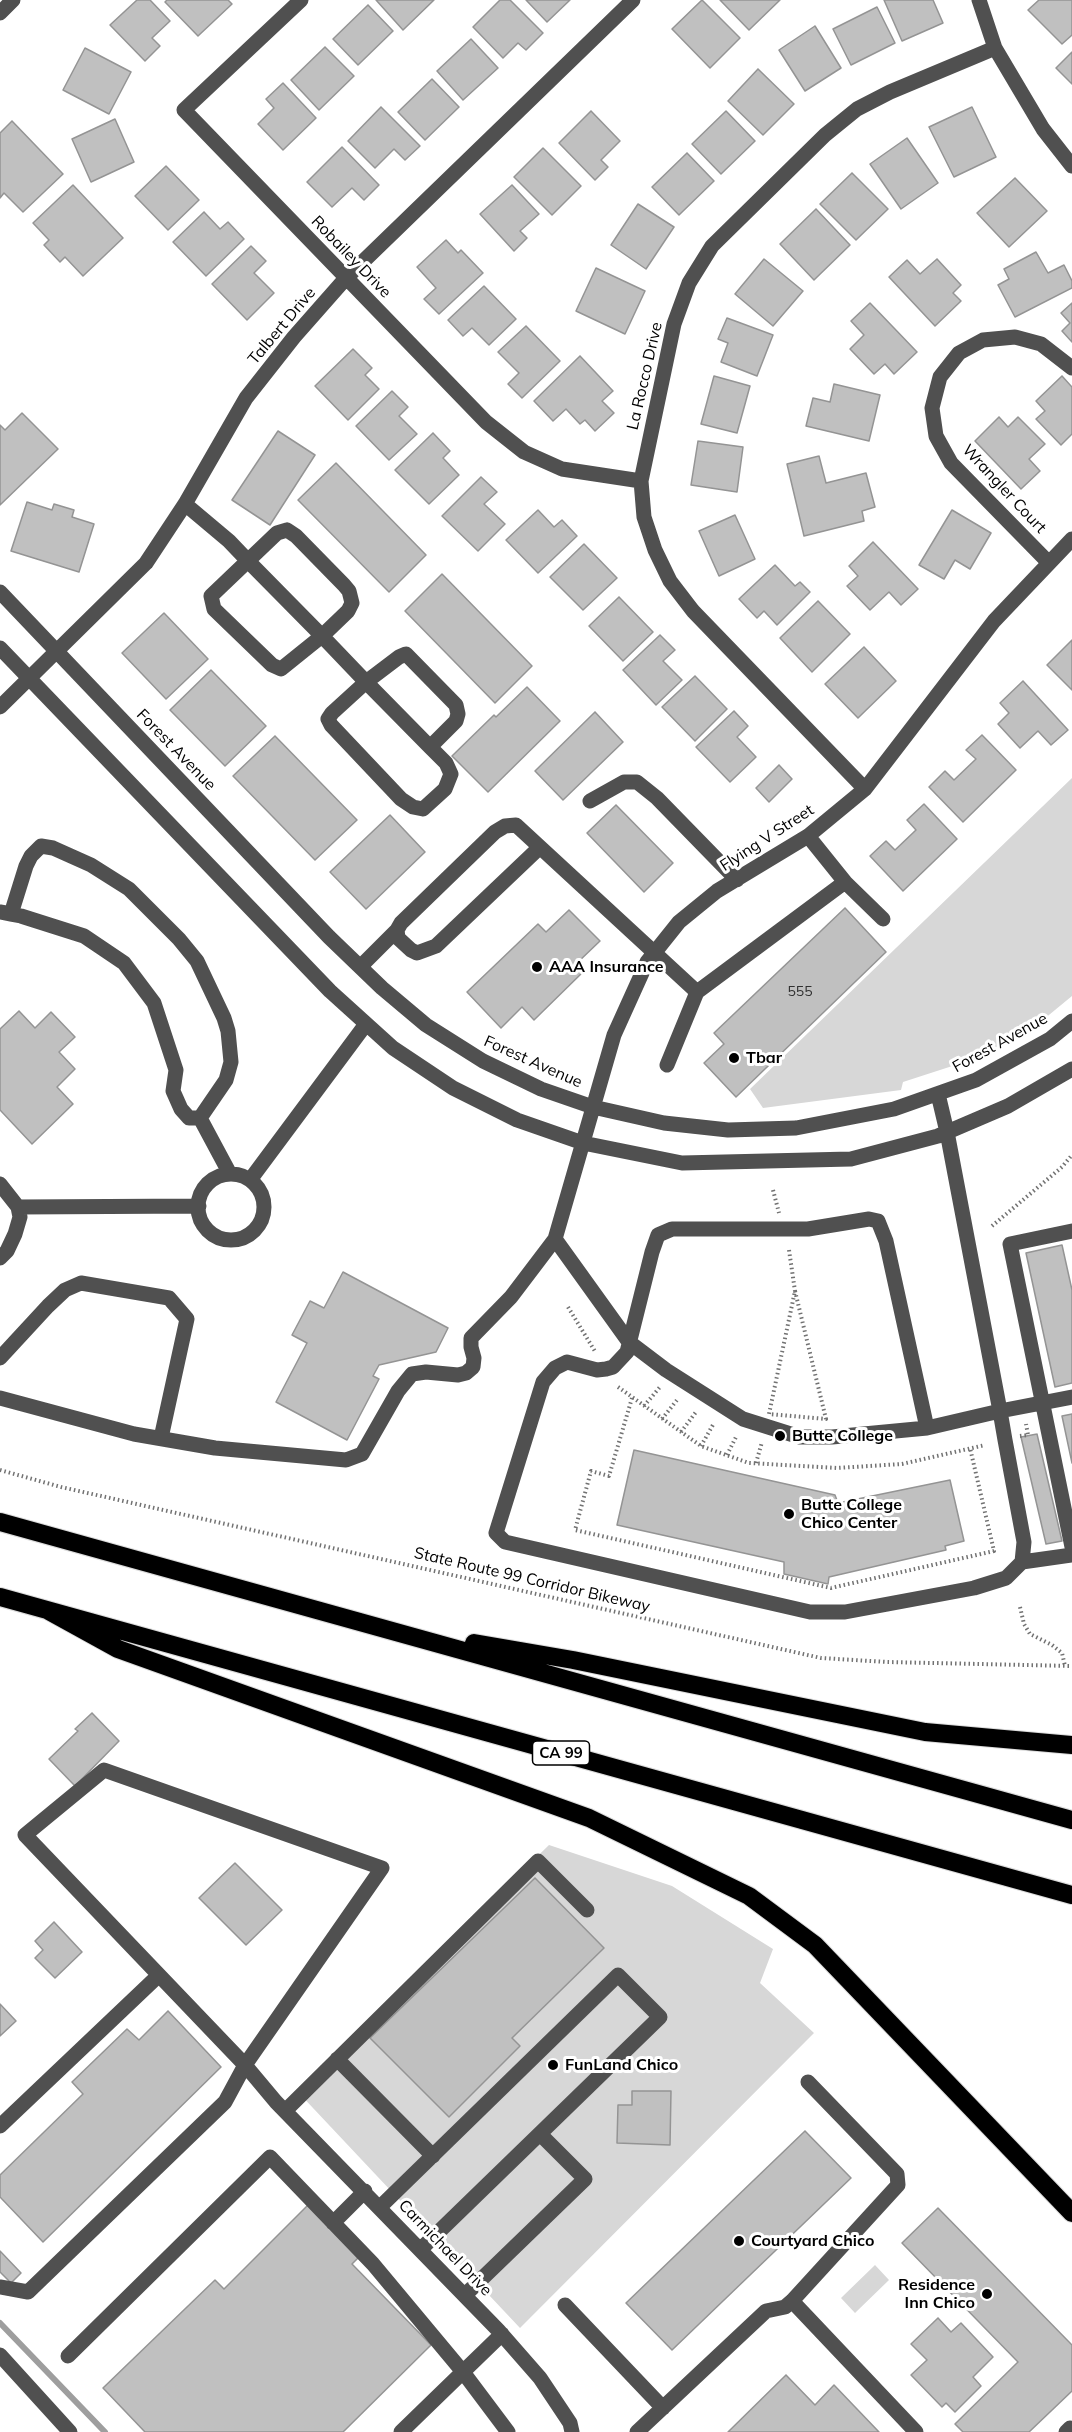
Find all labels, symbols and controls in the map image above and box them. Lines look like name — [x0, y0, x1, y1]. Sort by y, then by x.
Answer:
street label: Robailey Drive — [307, 212, 395, 302]
street label: Talbert Drive — [244, 284, 320, 368]
street label: La Rocco Drive — [623, 320, 667, 432]
street label: Wrangler Court — [958, 441, 1050, 537]
street label: Forest Avenue — [132, 705, 220, 795]
street label: Flying V Street — [717, 801, 817, 875]
place label: AAA Insurance — [549, 957, 664, 977]
marker: AAA Insurance — [530, 960, 544, 974]
house number: 555 — [787, 984, 813, 1000]
street label: Forest Avenue — [949, 1009, 1051, 1077]
street label: Forest Avenue — [481, 1032, 585, 1092]
place label: Tbar — [746, 1048, 782, 1068]
marker: Tbar — [727, 1051, 741, 1065]
place label: Butte College — [792, 1426, 893, 1446]
marker: Butte College — [773, 1429, 787, 1443]
place label: Butte College Chico Center — [801, 1495, 902, 1533]
marker: Butte College Chico Center — [782, 1507, 796, 1521]
street label: State Route 99 Corridor Bikeway — [412, 1544, 652, 1616]
road number: CA 99 — [532, 1741, 590, 1765]
place label: FunLand Chico — [565, 2055, 678, 2075]
marker: FunLand Chico — [546, 2058, 560, 2072]
street label: Carmichael Drive — [394, 2196, 496, 2300]
place label: Courtyard Chico — [751, 2231, 874, 2251]
marker: Courtyard Chico — [732, 2234, 746, 2248]
place label: Residence Inn Chico — [898, 2275, 975, 2313]
marker: Residence Inn Chico — [980, 2287, 994, 2301]

